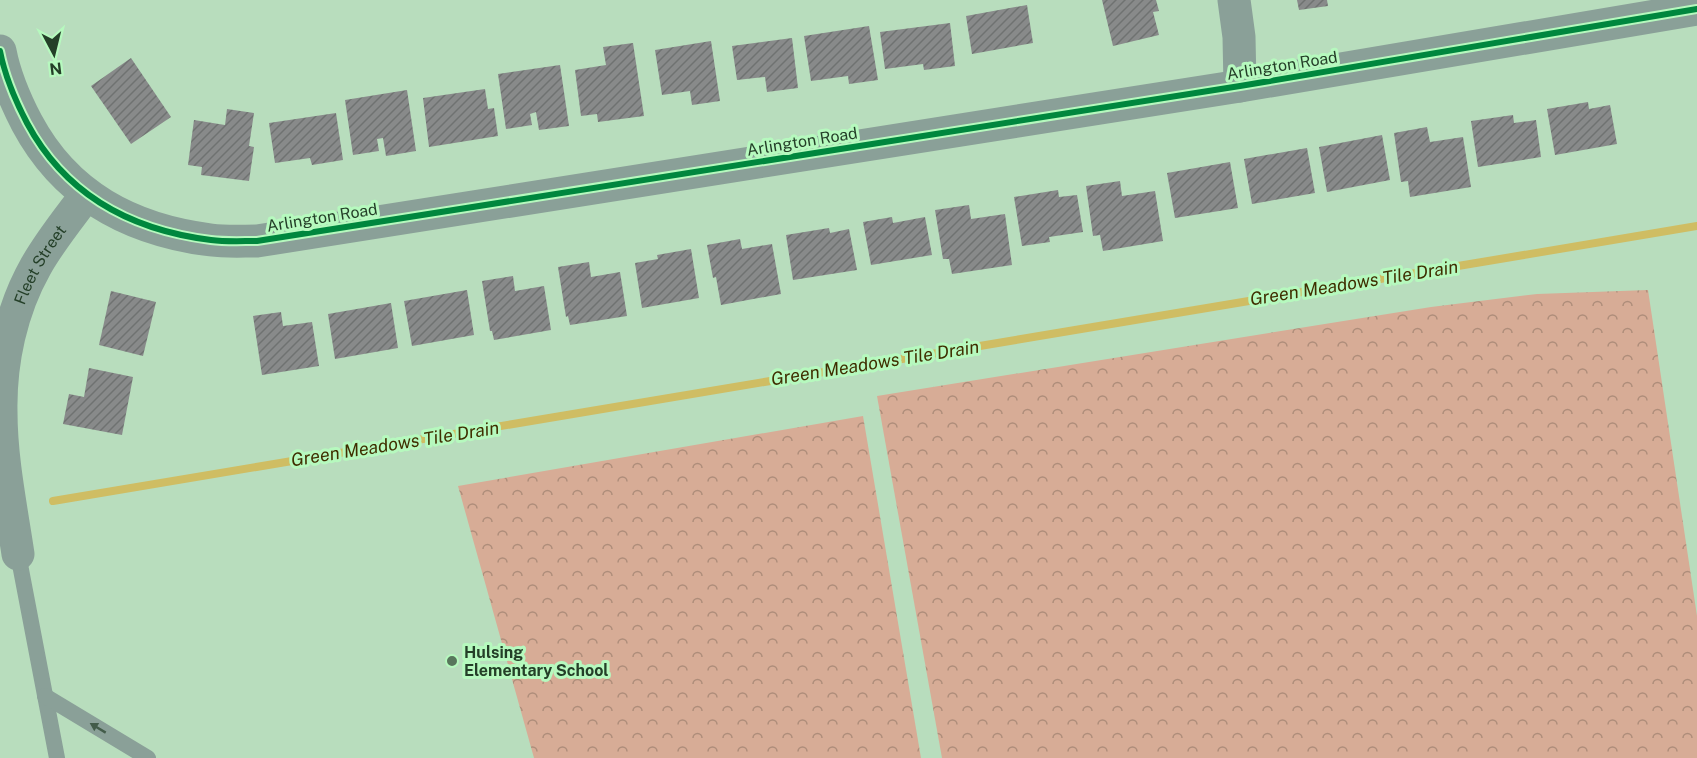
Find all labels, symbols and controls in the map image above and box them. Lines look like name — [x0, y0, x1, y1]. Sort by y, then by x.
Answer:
north arrow — [24, 24, 84, 84]
street label: Arlington Road — [1225, 47, 1339, 84]
text: N — [48, 58, 63, 79]
street label: Arlington Road — [745, 123, 859, 160]
street label: Arlington Road — [265, 199, 379, 236]
street label: Fleet Street — [10, 221, 70, 307]
water label: Green Meadows Tile Drain — [1248, 256, 1460, 309]
water label: Green Meadows Tile Drain — [769, 336, 981, 389]
water label: Green Meadows Tile Drain — [289, 417, 501, 470]
place label: Hulsing Elementary School — [464, 643, 609, 680]
marker: Hulsing Elementary School — [445, 654, 459, 668]
one-way arrow — [90, 722, 106, 733]

